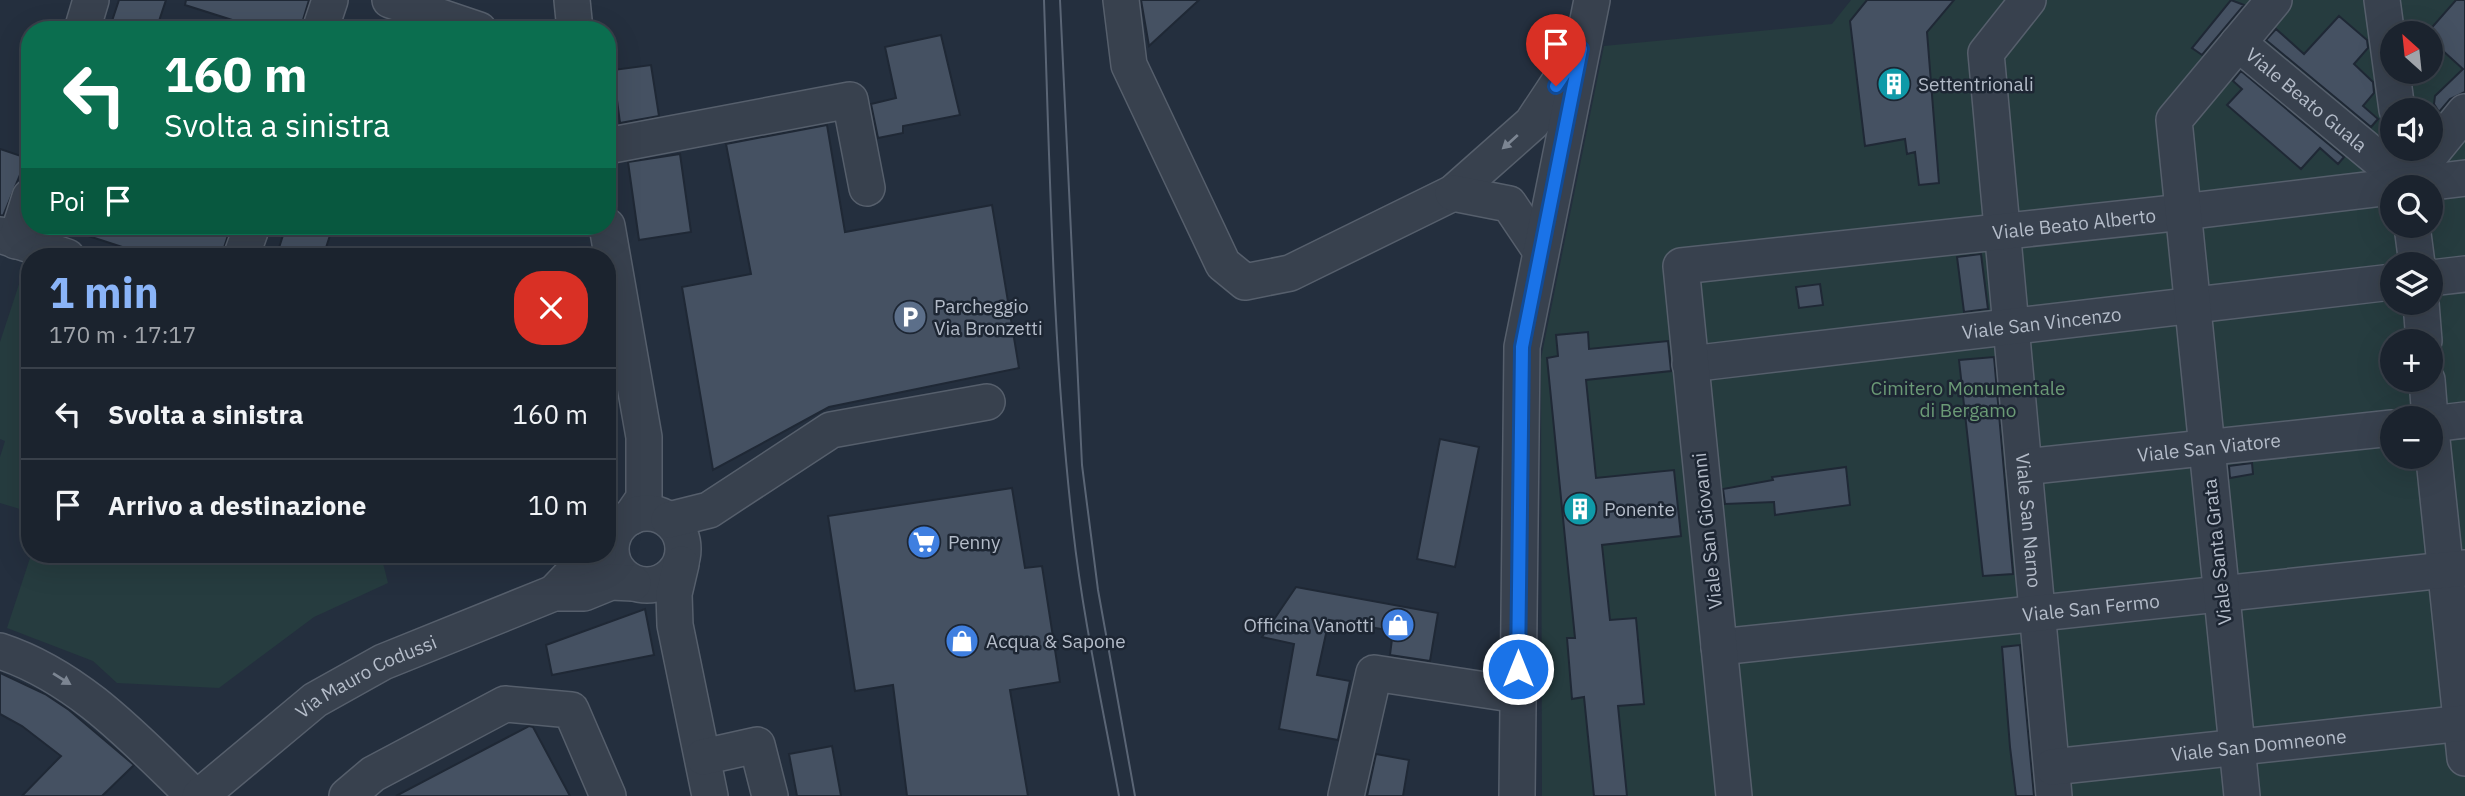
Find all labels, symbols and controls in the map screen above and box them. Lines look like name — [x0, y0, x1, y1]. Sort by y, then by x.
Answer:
pin — [1526, 14, 1586, 86]
north arrow — [2380, 21, 2443, 84]
map controls — [2380, 21, 2443, 469]
icon: arrive — [1537, 25, 1575, 63]
text: 160 m — [164, 42, 308, 105]
street label: Viale Beato Guala — [2241, 42, 2372, 157]
icon: left — [49, 49, 140, 140]
building icon: Settentrionali — [1875, 65, 1913, 103]
place label: Settentrionali — [1918, 72, 2034, 96]
button: sound — [2380, 98, 2443, 161]
text: Svolta a sinistra — [164, 104, 390, 146]
one-way arrow — [1502, 134, 1519, 149]
button: search — [2380, 175, 2443, 238]
icon: arrive — [99, 182, 137, 220]
text: Poi — [49, 184, 85, 218]
street label: Viale Beato Alberto — [1991, 203, 2157, 244]
button: layers — [2380, 252, 2443, 315]
text: 1 min — [49, 265, 159, 320]
button: close — [514, 271, 588, 345]
place label: Parcheggio Via Bronzetti — [934, 294, 1043, 340]
parking icon: Parcheggio Via Bronzetti — [891, 298, 929, 336]
street label: Viale San Vincenzo — [1961, 302, 2123, 344]
text: 170 m · 17:17 — [49, 319, 196, 349]
button: + — [2380, 329, 2443, 392]
park label: Cimitero Monumentale di Bergamo — [1871, 376, 2065, 422]
icon: left — [49, 395, 87, 433]
text: Svolta a sinistra — [108, 397, 304, 431]
text: 160 m — [512, 397, 588, 431]
button: − — [2380, 406, 2443, 469]
street label: Viale San Viatore — [2136, 428, 2282, 467]
street label: Viale San Giovanni — [1687, 452, 1727, 610]
street label: Viale San Narno — [2011, 452, 2047, 589]
street label: Viale Santa Grata — [2197, 478, 2237, 626]
icon: arrive — [49, 486, 87, 524]
text: Arrivo a destinazione — [108, 488, 366, 522]
text: 10 m — [528, 488, 588, 522]
building icon: Ponente — [1561, 490, 1599, 528]
place label: Ponente — [1604, 497, 1675, 521]
supermarket icon: Penny — [905, 523, 943, 561]
place label: Penny — [948, 530, 1001, 554]
street label: Viale San Fermo — [2021, 588, 2161, 627]
shop icon: Officina Vanotti — [1379, 606, 1417, 644]
place label: Officina Vanotti — [1243, 613, 1374, 637]
shop icon: Acqua & Sapone — [943, 622, 981, 660]
place label: Acqua & Sapone — [986, 629, 1126, 653]
street label: Via Mauro Codussi — [290, 630, 440, 723]
position arrow — [1481, 632, 1555, 706]
one-way arrow — [52, 673, 72, 686]
street label: Viale San Domneone — [2170, 724, 2348, 766]

